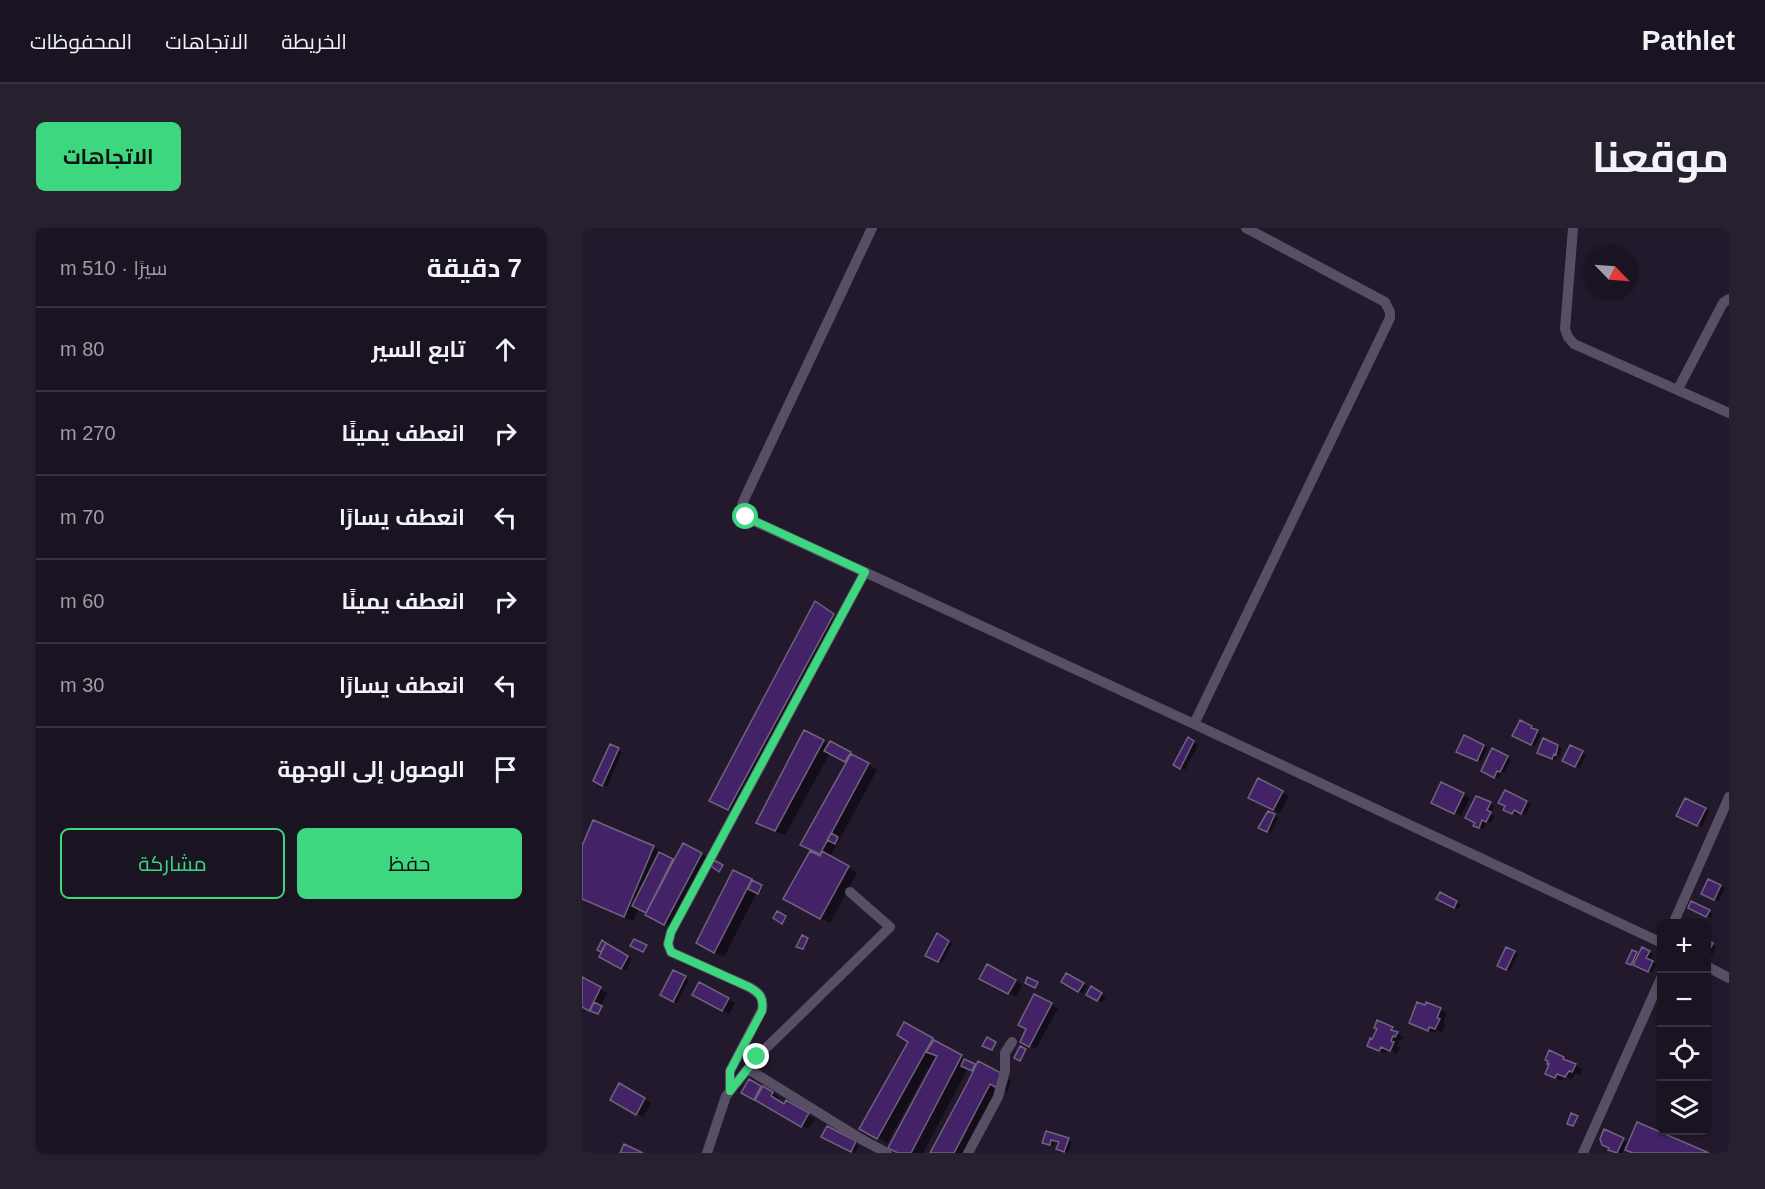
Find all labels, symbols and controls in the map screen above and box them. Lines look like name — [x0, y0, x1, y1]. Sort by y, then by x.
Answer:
text: Pathlet — [1642, 25, 1735, 56]
text: المحفوظات — [30, 30, 132, 53]
text: الاتجاهات — [165, 30, 248, 53]
text: الخريطة — [281, 30, 347, 53]
button: الاتجاهات — [36, 122, 181, 191]
text: موقعنا — [1592, 134, 1729, 181]
north arrow — [1585, 246, 1639, 300]
text: 7 دقيقة — [427, 253, 522, 283]
text: سيرًا · 510 m — [60, 257, 167, 279]
icon: ahead — [489, 333, 522, 366]
text: تابع السير — [371, 337, 465, 362]
text: 80 m — [60, 338, 104, 360]
icon: right — [489, 417, 522, 450]
text: انعطف يمينًا — [342, 421, 465, 446]
text: 270 m — [60, 422, 116, 444]
icon: left — [489, 501, 522, 534]
route start — [732, 503, 758, 529]
text: انعطف يسارًا — [339, 505, 465, 530]
text: 70 m — [60, 506, 104, 528]
icon: right — [489, 585, 522, 618]
text: انعطف يمينًا — [342, 589, 465, 614]
text: 60 m — [60, 590, 104, 612]
icon: left — [489, 669, 522, 702]
text: انعطف يسارًا — [339, 673, 465, 698]
text: 30 m — [60, 674, 104, 696]
icon: arrive — [489, 753, 522, 786]
text: الوصول إلى الوجهة — [278, 757, 465, 782]
button: مشاركة — [60, 828, 285, 899]
button: حفظ — [297, 828, 522, 899]
map controls — [1657, 919, 1711, 1135]
button: + — [1657, 919, 1711, 973]
button: − — [1657, 973, 1711, 1027]
button: locate — [1657, 1027, 1711, 1081]
route end — [743, 1043, 769, 1069]
button: layers — [1657, 1081, 1711, 1135]

